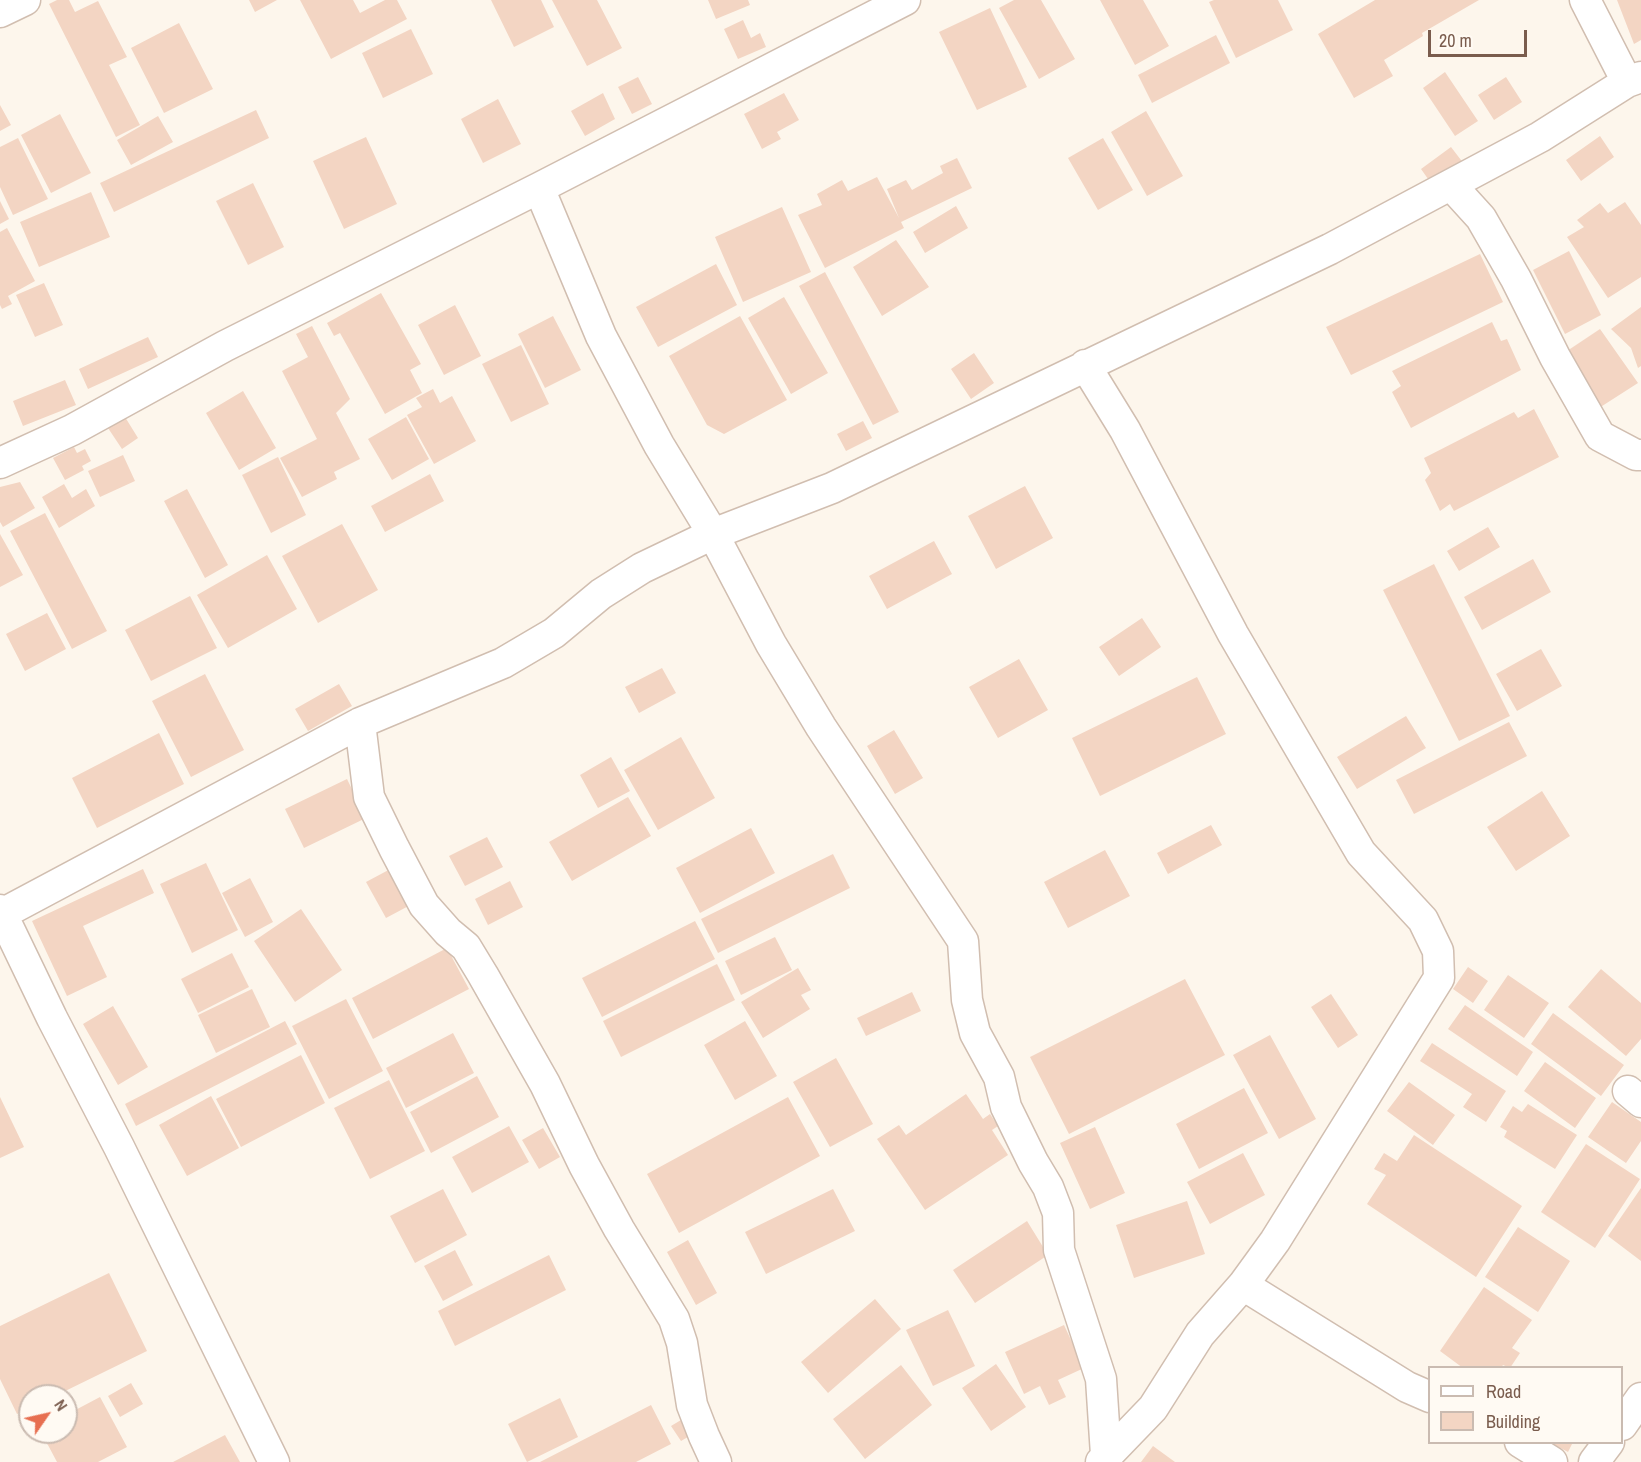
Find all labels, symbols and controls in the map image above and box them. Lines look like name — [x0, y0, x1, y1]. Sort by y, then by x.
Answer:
scale bar — [1431, 18, 1530, 56]
text: 20 m — [1439, 28, 1472, 53]
legend — [1428, 1366, 1623, 1444]
text: Road — [1486, 1379, 1521, 1404]
north arrow — [18, 1384, 78, 1444]
text: N — [49, 1395, 73, 1415]
text: Building — [1486, 1409, 1540, 1434]

